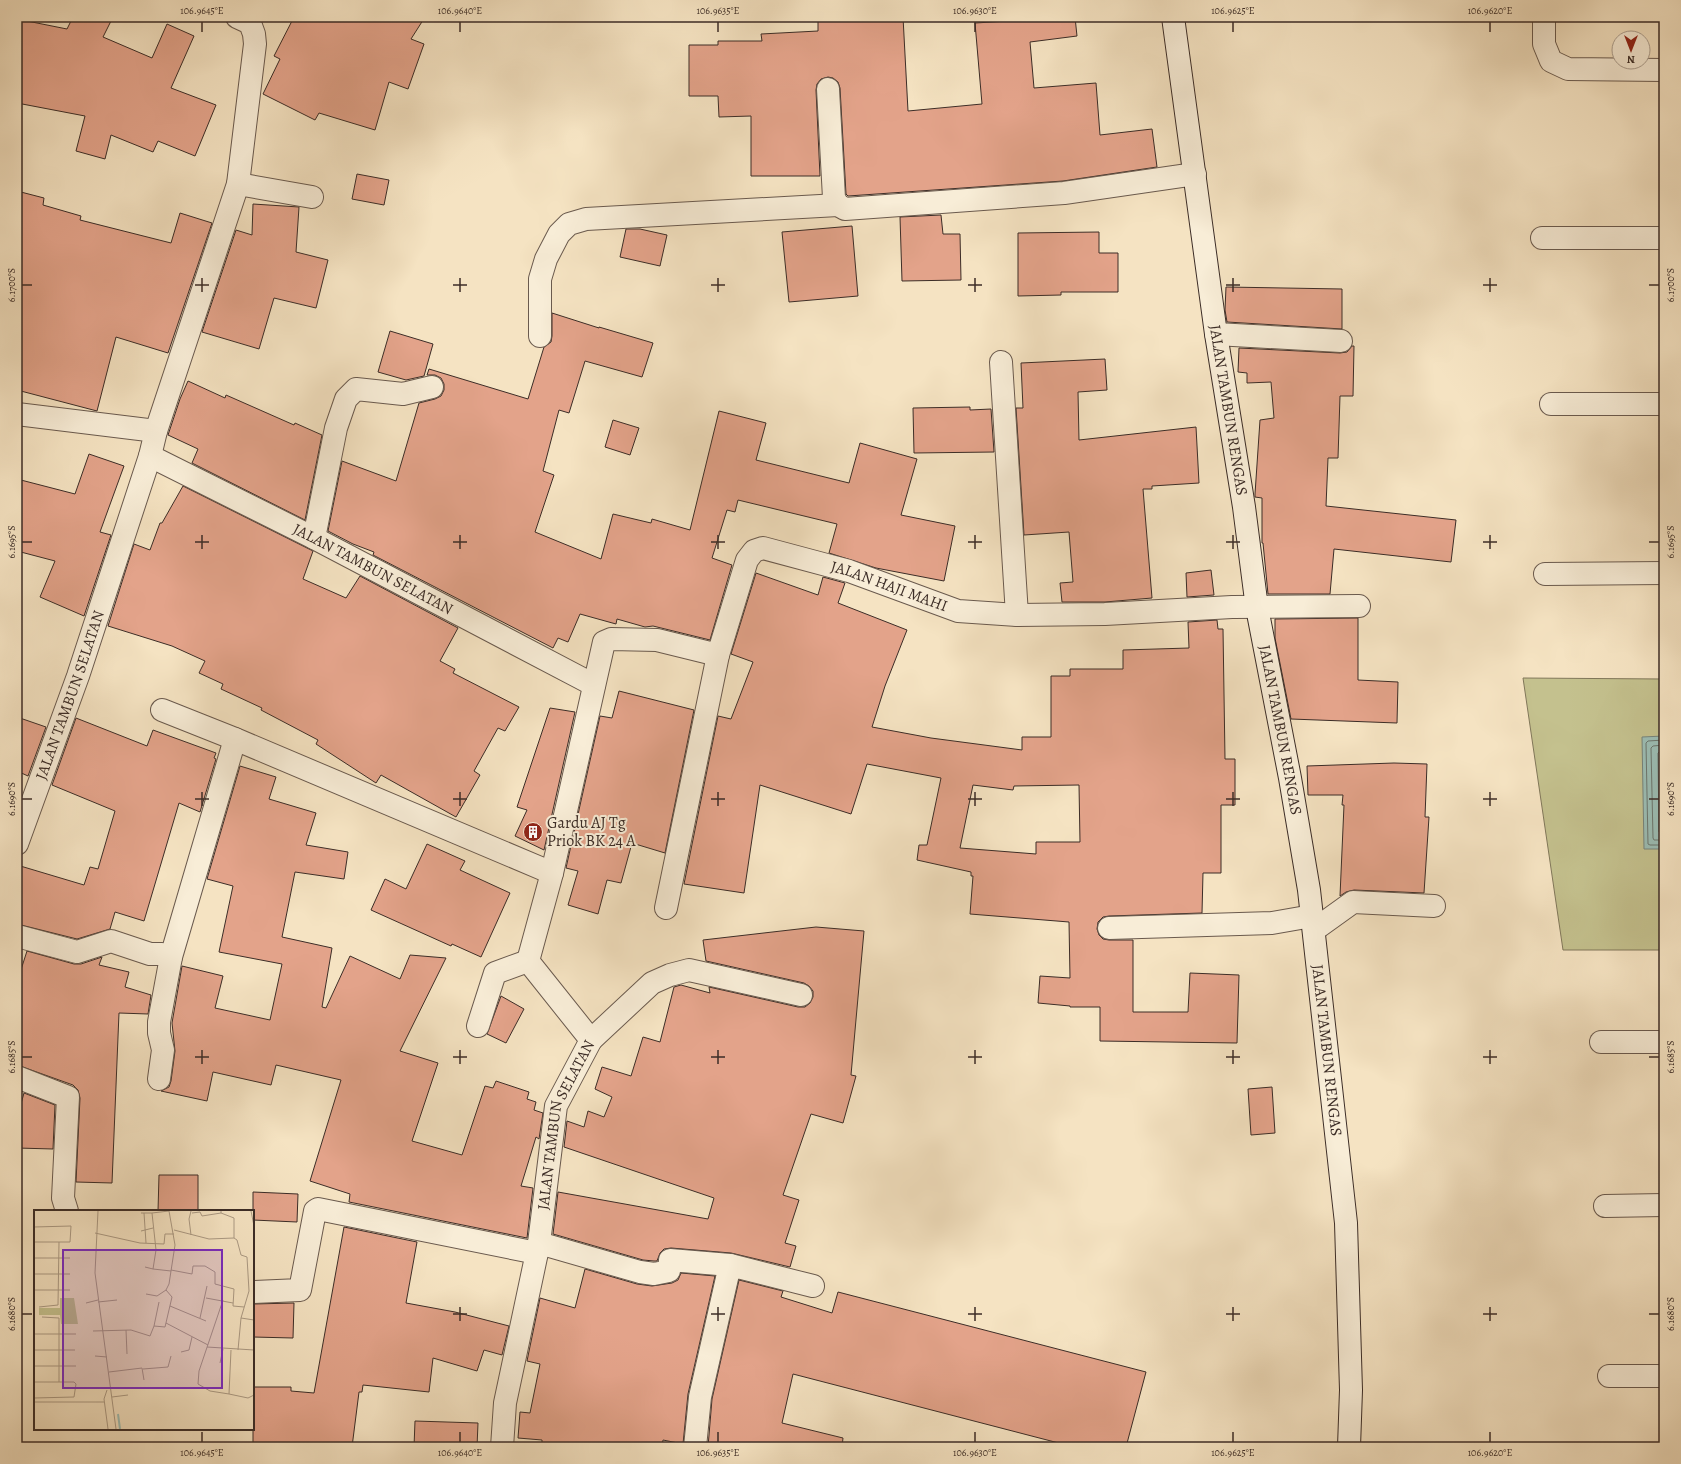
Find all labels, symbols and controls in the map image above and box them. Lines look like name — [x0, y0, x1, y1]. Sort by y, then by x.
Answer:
text: 106.9645°E — [180, 4, 224, 17]
text: 106.9640°E — [438, 4, 482, 17]
text: 106.9635°E — [697, 4, 740, 17]
text: 106.9630°E — [953, 4, 997, 17]
text: 106.9625°E — [1211, 4, 1255, 17]
text: 106.9620°E — [1468, 4, 1512, 17]
north arrow — [1611, 30, 1651, 70]
text: N — [1627, 52, 1635, 67]
text: 6.1700°S — [5, 268, 18, 302]
text: 6.1700°S — [1664, 268, 1677, 302]
street label: JALAN TAMBUN RENGAS — [1204, 323, 1253, 497]
street label: JALAN TAMBUN SELATAN — [289, 518, 457, 620]
text: 6.1695°S — [5, 526, 18, 558]
text: 6.1695°S — [1664, 526, 1677, 558]
street label: JALAN HAJI MAHI — [828, 556, 951, 617]
street label: JALAN TAMBUN SELATAN — [30, 608, 110, 783]
street label: JALAN TAMBUN RENGAS — [1253, 643, 1307, 817]
text: 6.1690°S — [5, 782, 18, 816]
text: 6.1690°S — [1664, 782, 1677, 816]
place label: Gardu AJ Tg Priok BK 24 A — [547, 812, 636, 852]
building icon: Gardu AJ Tg Priok BK 24 A — [522, 821, 544, 843]
street label: JALAN TAMBUN RENGAS — [1306, 963, 1347, 1137]
street label: JALAN TAMBUN SELATAN — [532, 1036, 600, 1211]
text: 6.1685°S — [5, 1040, 18, 1074]
text: 6.1685°S — [1664, 1040, 1677, 1074]
inset map — [34, 1210, 254, 1430]
text: 6.1680°S — [5, 1297, 18, 1331]
text: 6.1680°S — [1664, 1297, 1677, 1331]
text: 106.9645°E — [180, 1446, 224, 1459]
text: 106.9640°E — [438, 1446, 482, 1459]
text: 106.9635°E — [697, 1446, 740, 1459]
text: 106.9630°E — [953, 1446, 997, 1459]
text: 106.9625°E — [1211, 1446, 1255, 1459]
text: 106.9620°E — [1468, 1446, 1512, 1459]

